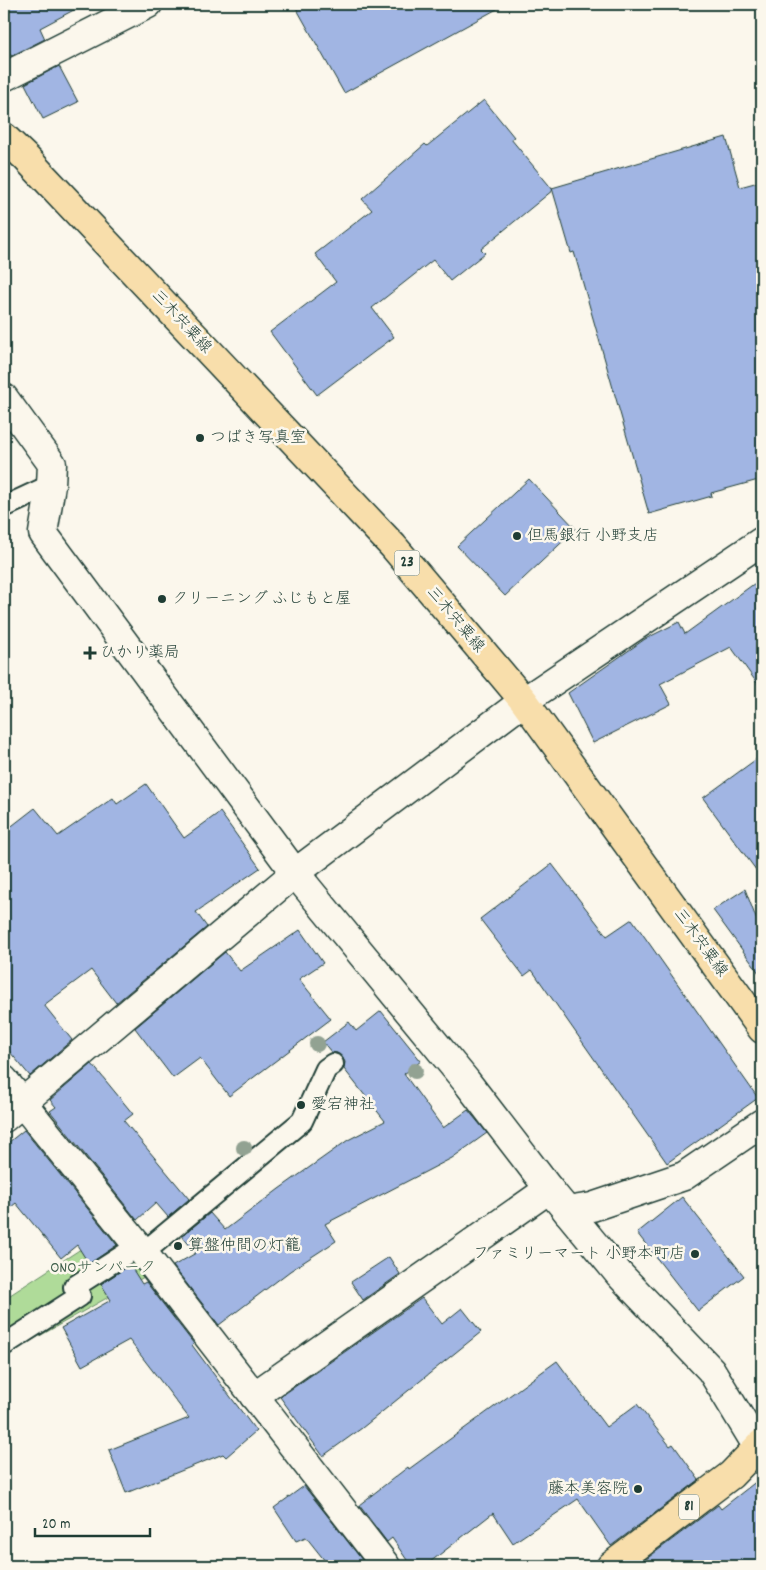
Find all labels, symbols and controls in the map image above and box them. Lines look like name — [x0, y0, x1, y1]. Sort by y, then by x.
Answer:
street label: 三木宍粟線 — [145, 285, 217, 359]
place label: つばき写真室 — [210, 427, 306, 450]
marker: つばき写真室 — [194, 432, 206, 444]
place label: 但馬銀行 小野支店 — [527, 525, 659, 548]
marker: 但馬銀行 小野支店 — [511, 530, 523, 542]
road number: 23 — [394, 550, 420, 576]
street label: 三木宍粟線 — [420, 582, 490, 658]
place label: クリーニング ふじもと屋 — [172, 588, 352, 611]
marker: クリーニング ふじもと屋 — [156, 593, 168, 605]
place label: ひかり薬局 — [100, 642, 180, 665]
marker: ひかり薬局 — [84, 647, 96, 659]
street label: 三木宍粟線 — [667, 904, 733, 982]
place label: 愛宕神社 — [311, 1094, 375, 1117]
marker: 愛宕神社 — [295, 1099, 307, 1111]
place label: 算盤仲間の灯籠 — [188, 1235, 300, 1258]
marker: 算盤仲間の灯籠 — [172, 1240, 184, 1252]
place label: ファミリーマート 小野本町店 — [473, 1243, 685, 1266]
marker: ファミリーマート 小野本町店 — [689, 1248, 701, 1260]
park label: ONOサンパーク — [50, 1257, 156, 1280]
place label: 藤本美容院 — [548, 1478, 628, 1501]
marker: 藤本美容院 — [632, 1483, 644, 1495]
road number: 81 — [679, 1494, 699, 1520]
scale bar — [35, 1505, 150, 1537]
text: 20 m — [42, 1514, 70, 1536]

